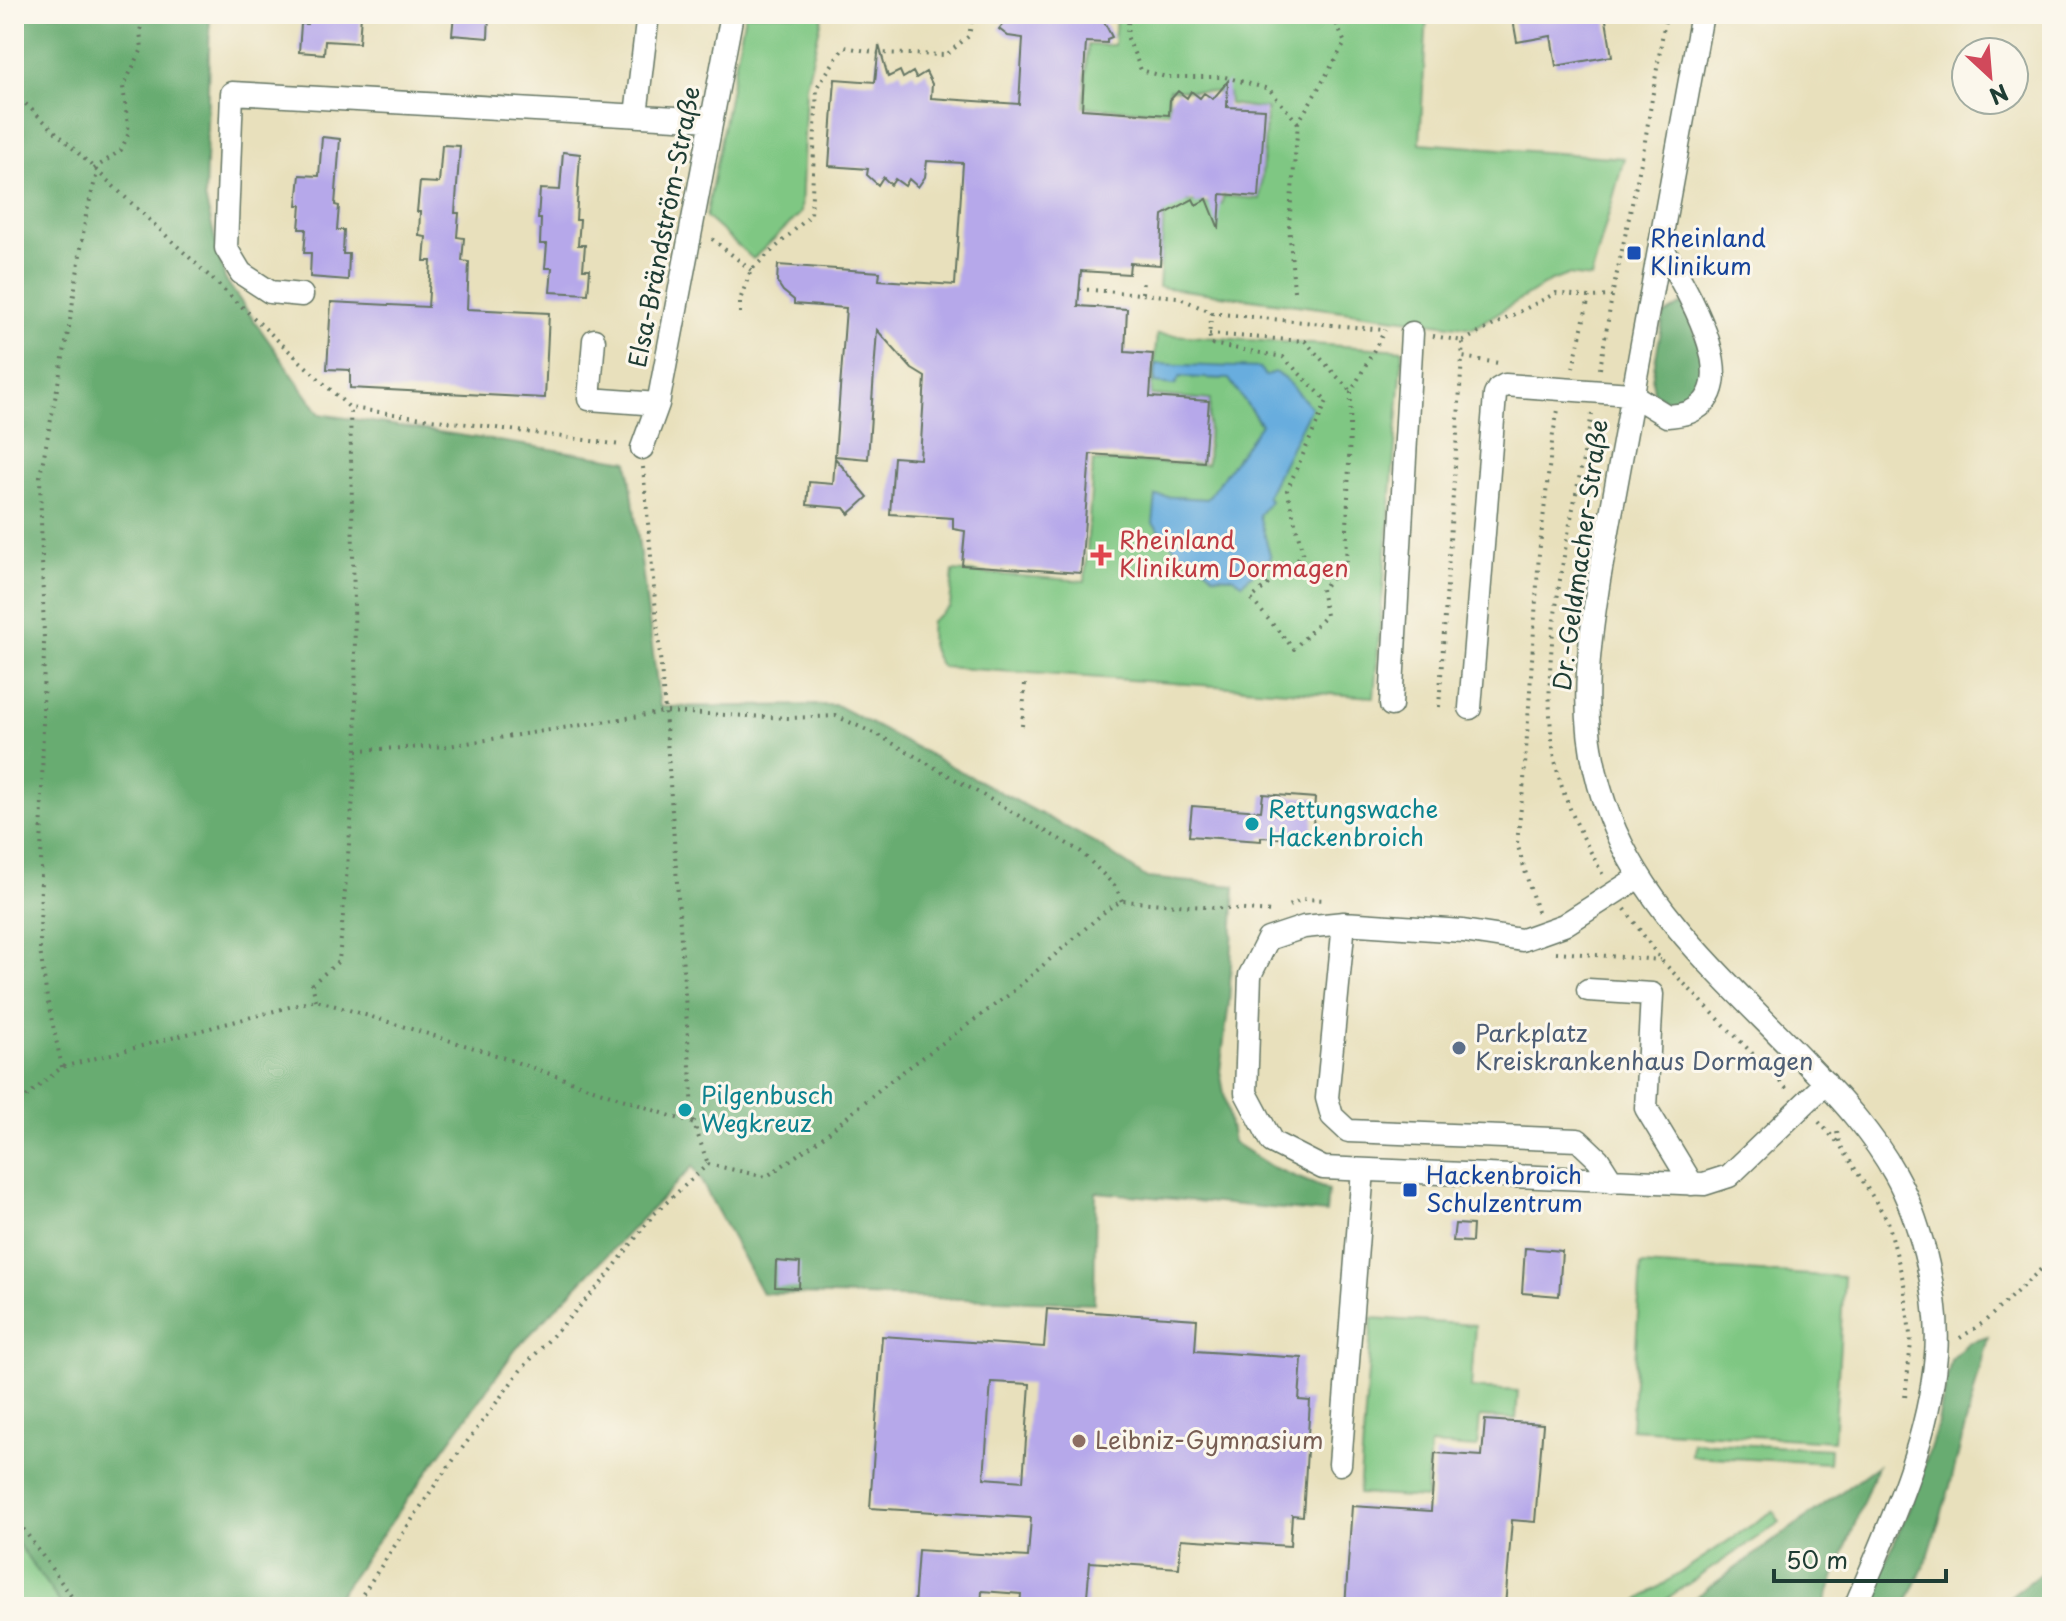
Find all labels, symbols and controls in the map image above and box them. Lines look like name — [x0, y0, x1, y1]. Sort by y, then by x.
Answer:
north arrow — [1950, 36, 2030, 116]
text: N — [1984, 77, 2014, 114]
street label: Elsa-Brändström-Straße — [618, 83, 708, 370]
place label: Rheinland Klinikum — [1650, 219, 1766, 283]
marker: Rheinland Klinikum — [1625, 244, 1643, 262]
street label: Dr.-Geldmacher-Straße — [1542, 417, 1616, 693]
place label: Rheinland Klinikum Dormagen — [1119, 521, 1349, 585]
marker: Rheinland Klinikum Dormagen — [1090, 544, 1112, 566]
place label: Rettungswache Hackenbroich — [1268, 790, 1438, 854]
marker: Rettungswache Hackenbroich — [1243, 815, 1261, 833]
place label: Parkplatz Kreiskrankenhaus Dormagen — [1475, 1014, 1813, 1078]
marker: Parkplatz Kreiskrankenhaus Dormagen — [1450, 1039, 1468, 1057]
place label: Pilgenbusch Wegkreuz — [701, 1076, 834, 1140]
marker: Pilgenbusch Wegkreuz — [676, 1101, 694, 1119]
place label: Hackenbroich Schulzentrum — [1426, 1156, 1583, 1220]
marker: Hackenbroich Schulzentrum — [1401, 1181, 1419, 1199]
place label: Leibniz-Gymnasium — [1095, 1421, 1324, 1457]
marker: Leibniz-Gymnasium — [1070, 1432, 1088, 1450]
scale bar — [1774, 1533, 1946, 1583]
text: 50 m — [1786, 1541, 1848, 1577]

